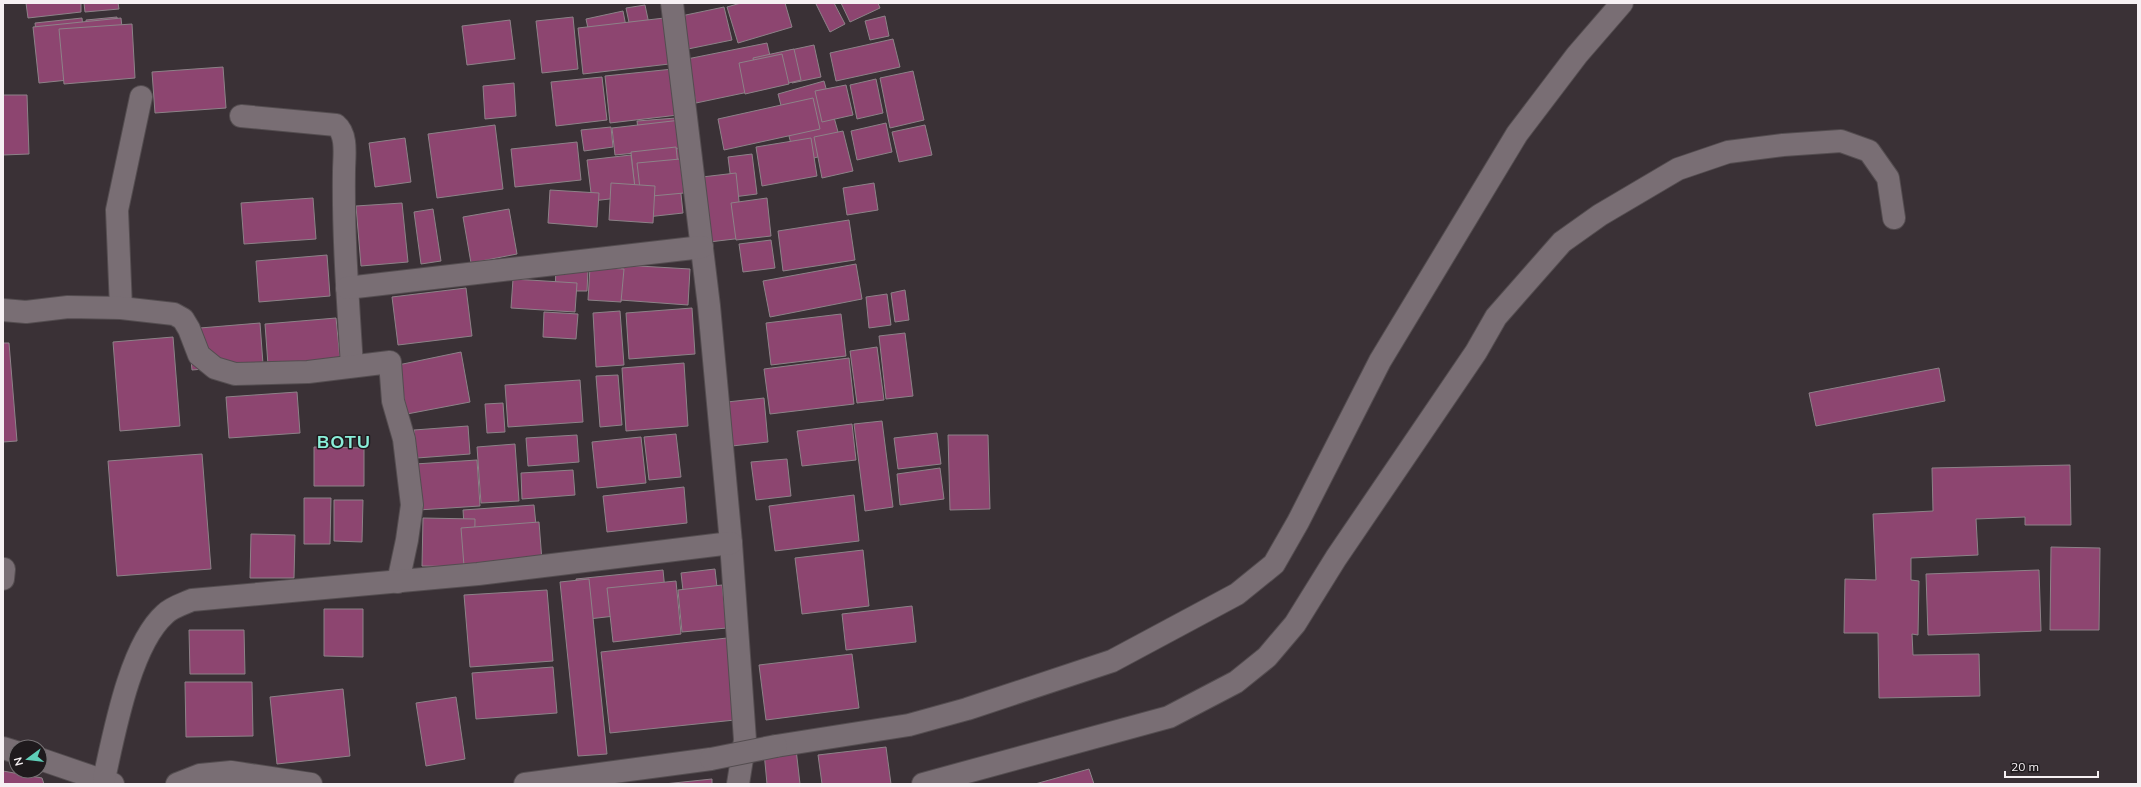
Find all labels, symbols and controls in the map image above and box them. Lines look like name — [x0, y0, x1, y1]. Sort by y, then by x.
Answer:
district label: BOTU — [317, 430, 371, 453]
north arrow — [8, 739, 48, 779]
scale bar — [2005, 753, 2098, 779]
text: N — [11, 756, 26, 767]
text: 20 m — [2011, 759, 2039, 774]

